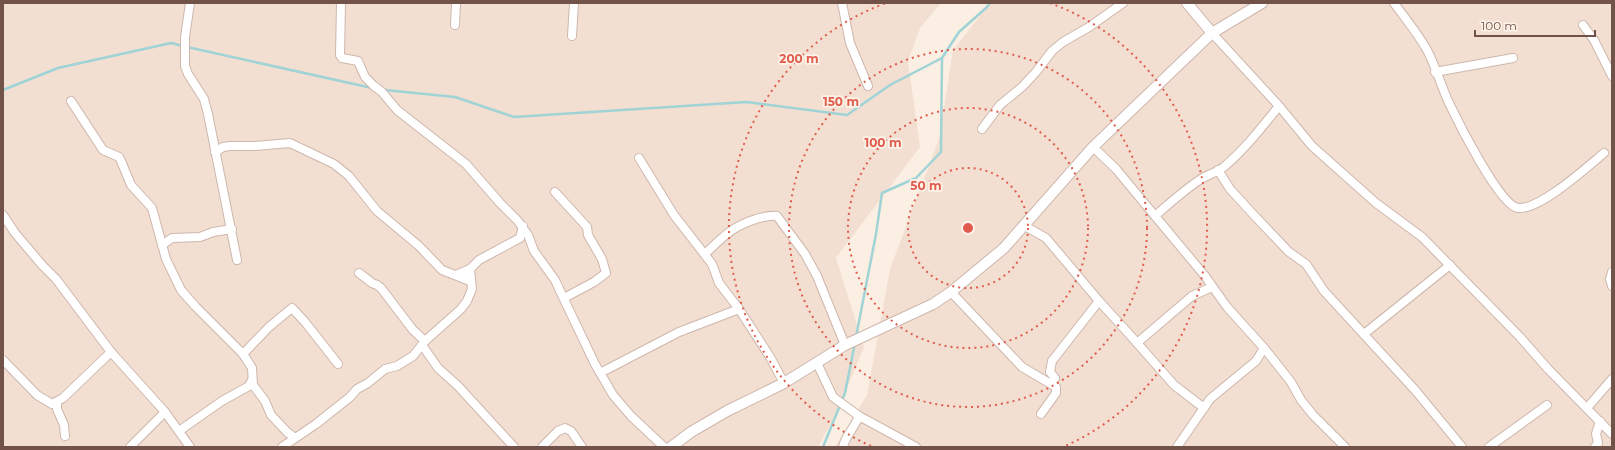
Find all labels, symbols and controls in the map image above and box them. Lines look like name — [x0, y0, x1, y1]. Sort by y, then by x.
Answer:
scale bar — [1475, 12, 1595, 38]
text: 100 m — [1481, 18, 1517, 33]
text: 200 m — [779, 51, 819, 66]
text: 150 m — [823, 94, 859, 109]
text: 100 m — [865, 135, 901, 150]
text: 50 m — [910, 178, 942, 193]
centre of rings — [961, 221, 975, 235]

